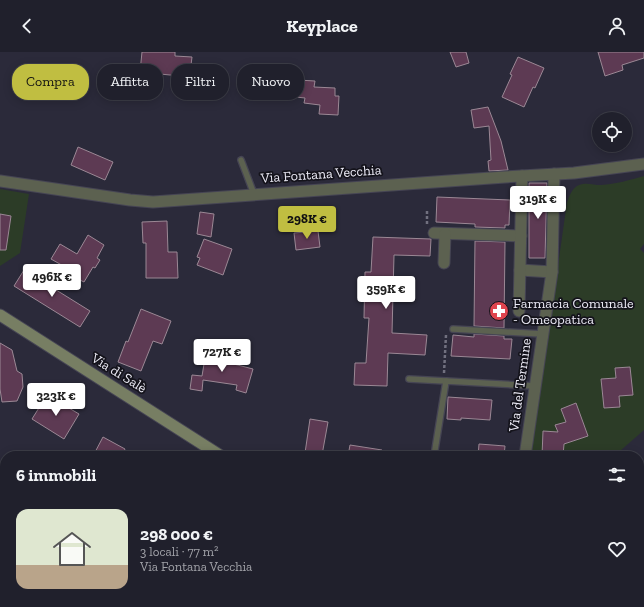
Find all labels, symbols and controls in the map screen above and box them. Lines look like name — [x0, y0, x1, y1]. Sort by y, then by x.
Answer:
icon: back — [16, 15, 38, 37]
text: Keyplace — [286, 15, 358, 37]
icon: person — [606, 15, 628, 37]
chip: Compra — [12, 64, 89, 100]
chip: Affitta — [97, 64, 163, 100]
chip: Filtri — [171, 64, 229, 100]
chip: Nuovo — [237, 64, 304, 100]
map controls — [592, 112, 632, 152]
button: locate — [592, 112, 632, 152]
street label: Via Fontana Vecchia — [259, 161, 382, 187]
pin: 319K € — [505, 186, 571, 220]
text: 319K € — [519, 191, 557, 206]
pin: 298K € — [274, 206, 340, 240]
text: 298K € — [287, 211, 327, 226]
pin: 496K € — [19, 264, 85, 298]
text: 496K € — [32, 269, 72, 284]
pin: 359K € — [353, 276, 419, 310]
text: 359K € — [366, 281, 406, 296]
place label: Farmacia Comunale - Omeopatica — [513, 295, 634, 328]
pharmacy icon: Farmacia Comunale - Omeopatica — [488, 300, 510, 322]
street label: Via del Termine — [505, 337, 535, 434]
pin: 727K € — [189, 339, 255, 373]
text: 727K € — [203, 344, 241, 359]
street label: Via di Salè — [87, 349, 150, 397]
pin: 323K € — [23, 383, 89, 417]
text: 323K € — [36, 388, 76, 403]
icon: filters — [606, 464, 628, 486]
text: 6 immobili — [16, 465, 96, 485]
text: 298 000 € — [140, 524, 213, 544]
icon: home — [48, 525, 96, 573]
icon: heart — [606, 538, 628, 560]
text: 3 locali · 77 m² — [140, 544, 219, 559]
text: Via Fontana Vecchia — [140, 559, 252, 574]

